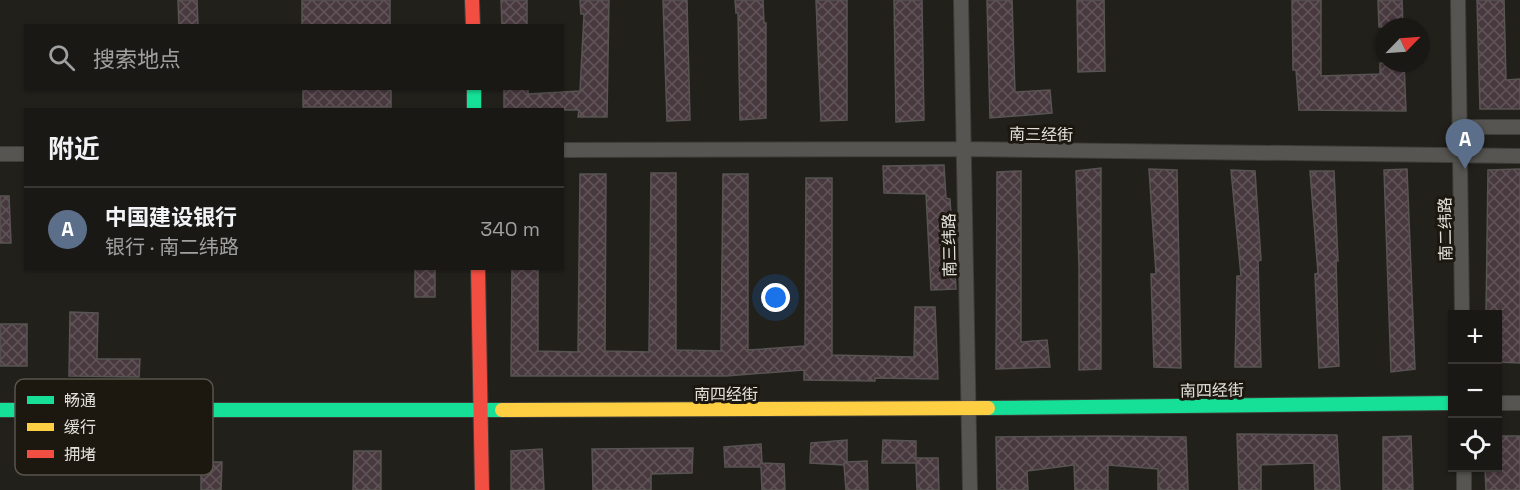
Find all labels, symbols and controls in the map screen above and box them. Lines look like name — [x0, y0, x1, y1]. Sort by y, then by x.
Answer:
north arrow — [1376, 18, 1430, 72]
search box — [24, 24, 564, 90]
icon: search — [45, 41, 78, 74]
text: 搜索地点 — [93, 45, 181, 73]
pin: A — [1446, 120, 1484, 169]
street label: 南三经街 — [1009, 123, 1073, 146]
text: 附近 — [48, 132, 100, 166]
street label: 南二纬路 — [1434, 197, 1457, 261]
text: 中国建设银行 — [105, 203, 237, 231]
street label: 南三纬路 — [938, 213, 961, 277]
text: A — [61, 216, 74, 242]
text: 340 m — [480, 216, 540, 242]
text: 银行 · 南二纬路 — [105, 234, 239, 260]
your location — [761, 283, 790, 312]
map controls — [1448, 310, 1502, 472]
button: + — [1448, 310, 1502, 364]
button: − — [1448, 364, 1502, 418]
legend — [15, 379, 213, 475]
street label: 南四经街 — [1180, 379, 1244, 402]
street label: 南四经街 — [694, 384, 758, 405]
text: 畅通 — [64, 390, 96, 411]
text: 缓行 — [64, 417, 96, 438]
button: locate — [1448, 418, 1502, 472]
text: 拥堵 — [64, 444, 96, 465]

